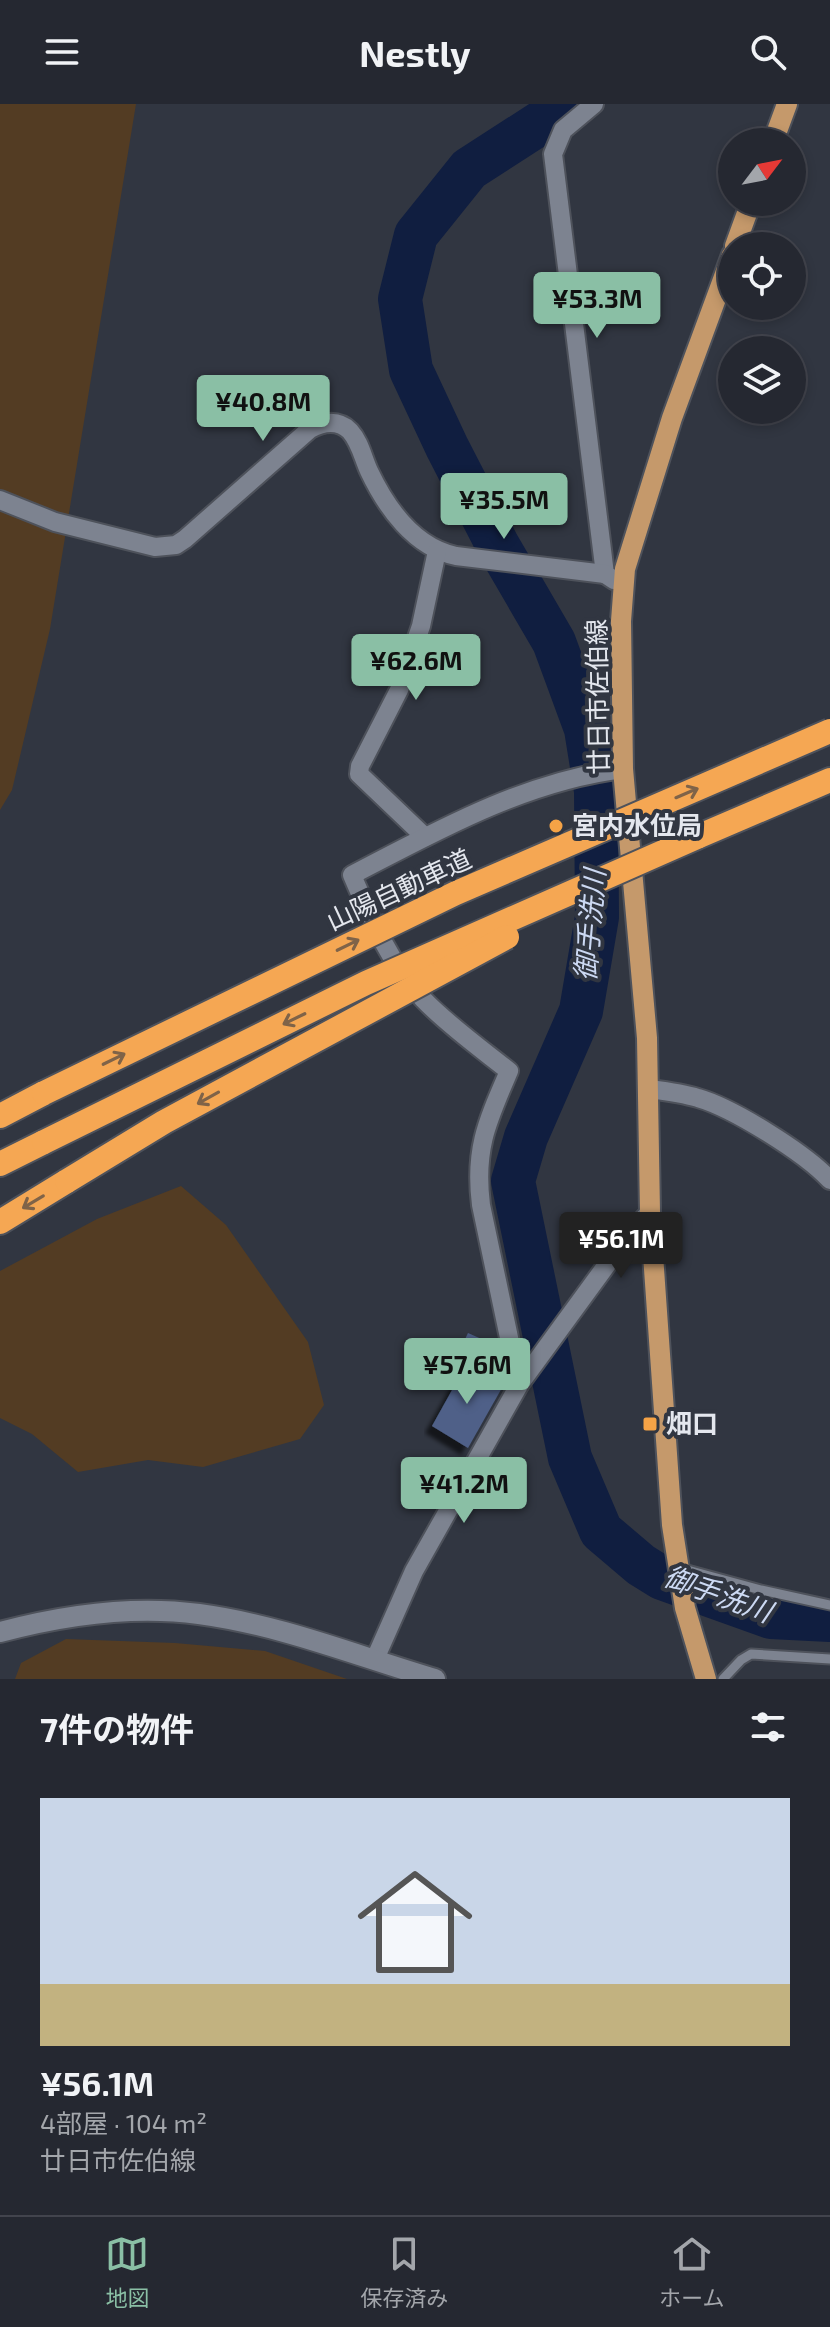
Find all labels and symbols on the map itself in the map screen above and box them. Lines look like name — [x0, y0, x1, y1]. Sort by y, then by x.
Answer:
north arrow — [718, 128, 806, 216]
pin: ¥53.3M — [532, 272, 662, 340]
pin: ¥40.8M — [198, 375, 328, 443]
pin: ¥35.5M — [439, 473, 569, 541]
street label: 廿日市佐伯線 — [580, 619, 613, 775]
pin: ¥62.6M — [351, 634, 481, 702]
one-way arrow — [675, 785, 699, 800]
place label: 宮内水位局 — [572, 809, 702, 840]
marker: 宮内水位局 — [547, 817, 565, 835]
street label: 山陽自動車道 — [321, 842, 476, 936]
water label: 御手洗川 — [567, 865, 611, 982]
one-way arrow — [336, 937, 360, 952]
one-way arrow — [282, 1012, 306, 1027]
one-way arrow — [102, 1051, 126, 1066]
one-way arrow — [197, 1090, 220, 1106]
one-way arrow — [22, 1194, 45, 1210]
pin: ¥56.1M — [556, 1212, 686, 1280]
pin: ¥57.6M — [402, 1338, 532, 1406]
place label: 畑口 — [666, 1407, 718, 1438]
marker: 畑口 — [641, 1415, 659, 1433]
pin: ¥41.2M — [399, 1457, 529, 1525]
water label: 御手洗川 — [660, 1558, 780, 1629]

